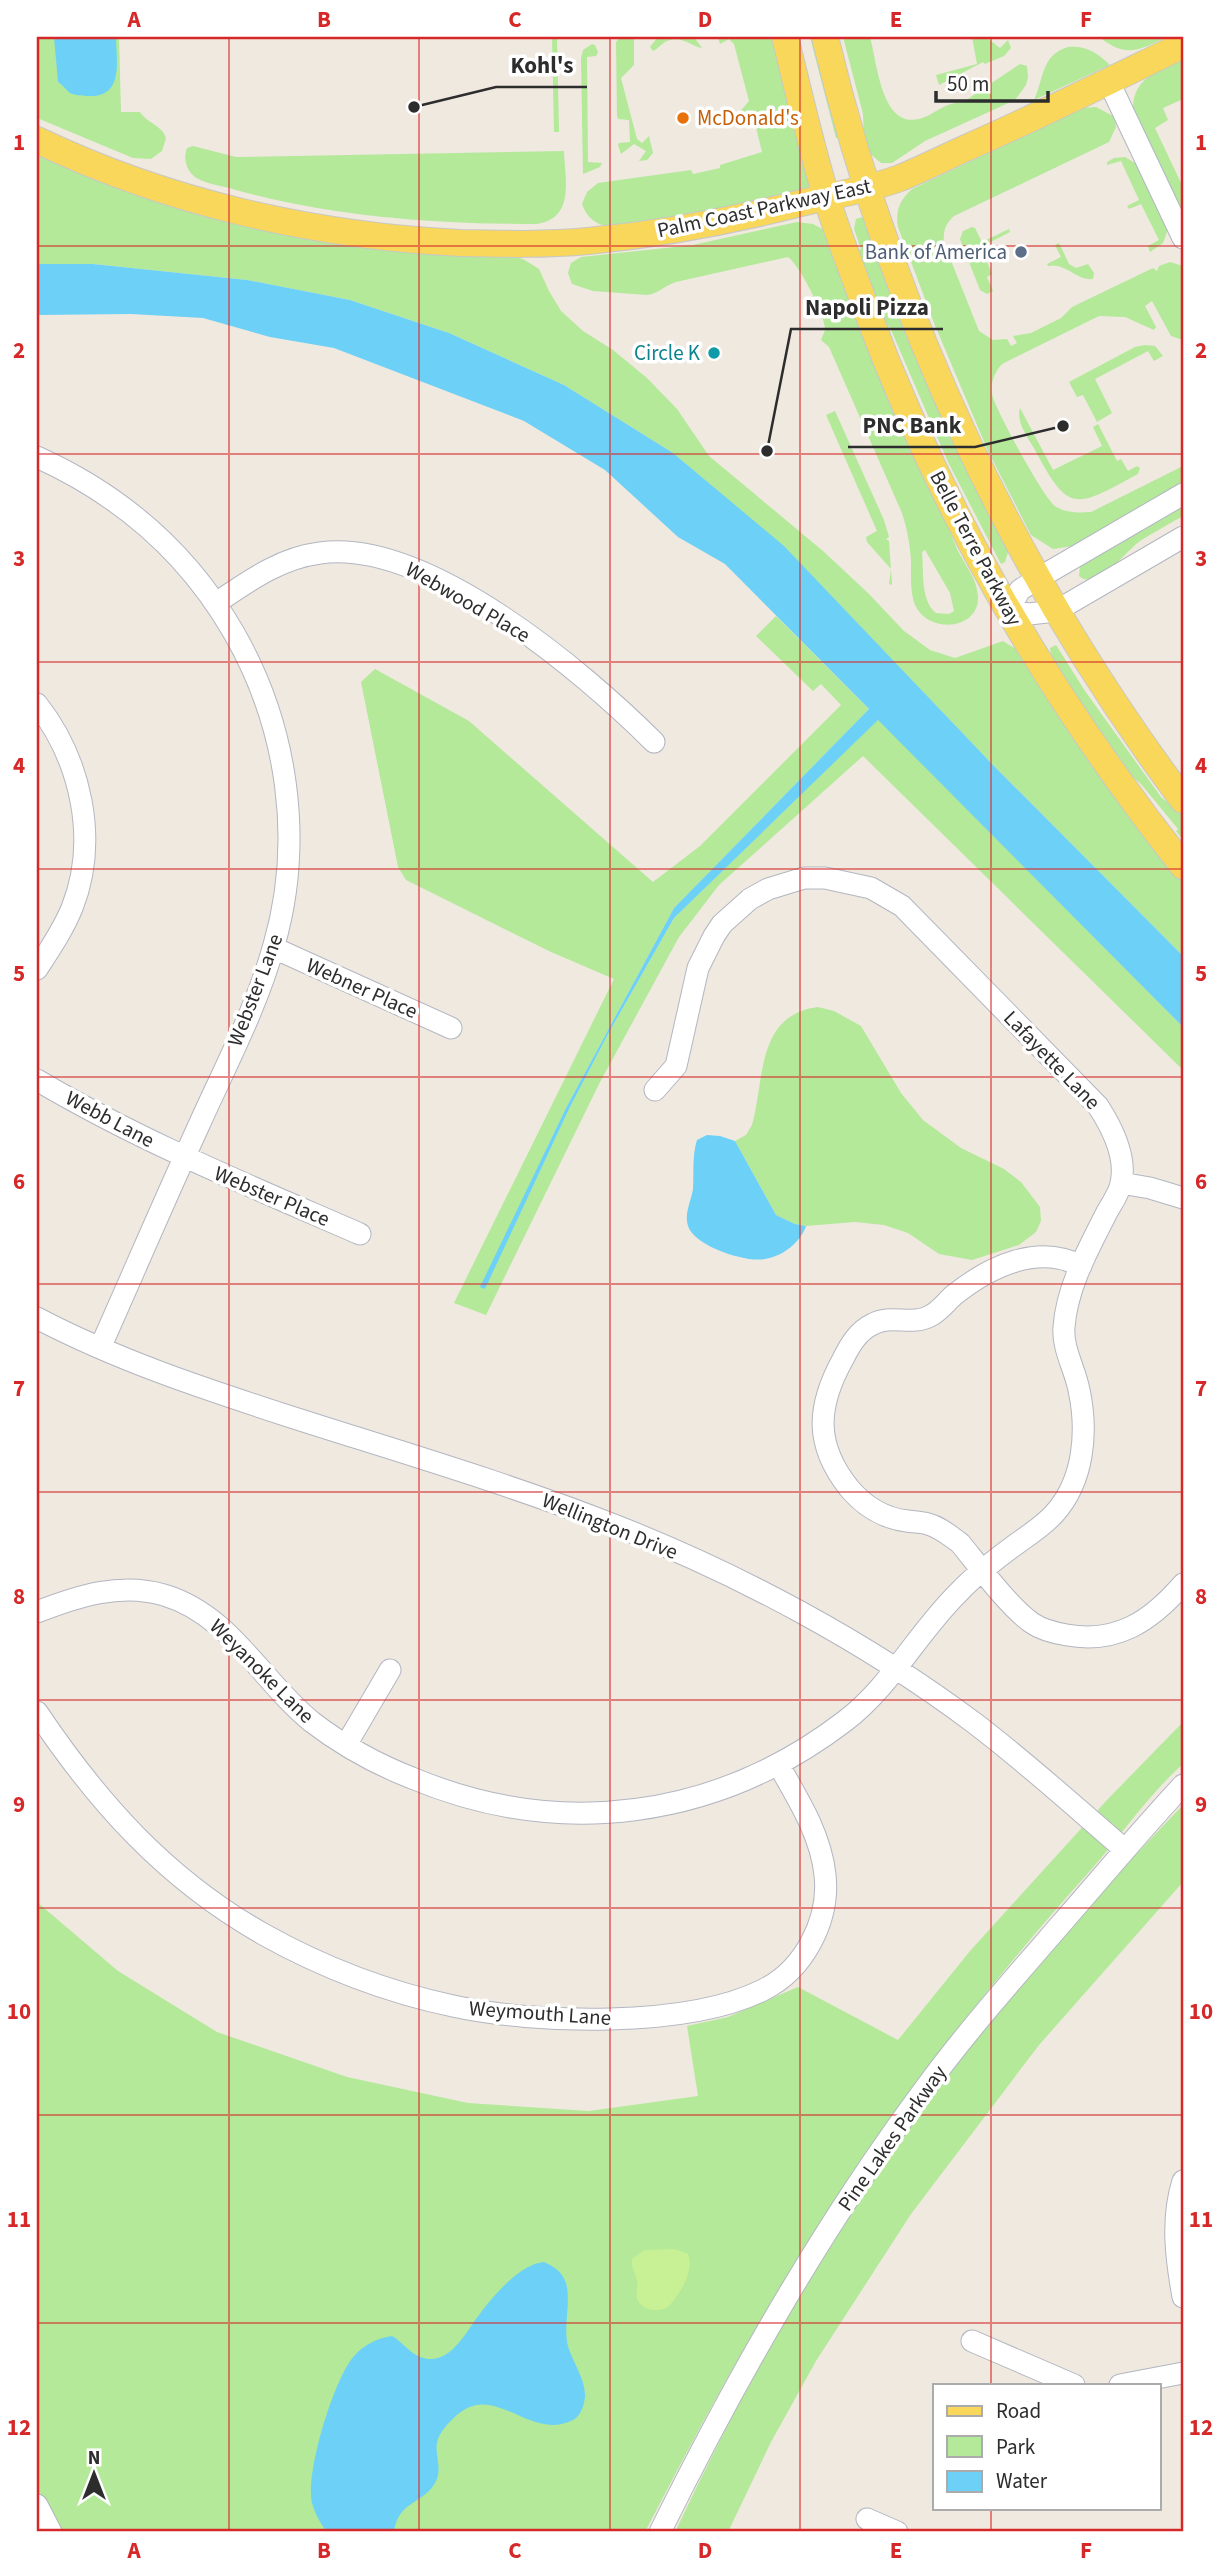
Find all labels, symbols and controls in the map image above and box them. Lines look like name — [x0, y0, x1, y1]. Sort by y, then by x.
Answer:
text: A — [126, 3, 141, 36]
text: B — [317, 3, 331, 36]
text: C — [508, 3, 522, 36]
text: D — [698, 3, 712, 36]
text: E — [890, 3, 902, 36]
text: F — [1080, 3, 1092, 36]
callout: Kohl's — [496, 43, 587, 87]
text: Kohl's — [511, 49, 573, 82]
scale bar — [936, 60, 1048, 104]
text: 50 m — [947, 69, 989, 99]
place label: McDonald's — [697, 103, 799, 133]
marker: McDonald's — [675, 110, 691, 126]
text: 1 — [13, 126, 25, 159]
text: 1 — [1195, 126, 1207, 159]
street label: Palm Coast Parkway East — [654, 171, 874, 245]
place label: Bank of America — [865, 237, 1007, 267]
marker: Bank of America — [1013, 244, 1029, 260]
callout: Napoli Pizza — [791, 285, 943, 329]
text: Napoli Pizza — [805, 291, 929, 324]
text: 2 — [13, 334, 25, 367]
text: 2 — [1195, 334, 1207, 367]
place label: Circle K — [634, 338, 701, 368]
marker: Circle K — [706, 345, 722, 361]
callout: PNC Bank — [848, 403, 975, 447]
text: PNC Bank — [863, 409, 962, 442]
street label: Belle Terre Parkway — [922, 465, 1030, 631]
text: 3 — [13, 542, 25, 575]
text: 3 — [1195, 542, 1207, 575]
street label: Webwood Place — [400, 554, 536, 650]
text: 4 — [13, 749, 25, 782]
text: 4 — [1195, 749, 1207, 782]
street label: Webster Lane — [220, 929, 290, 1051]
street label: Webner Place — [301, 950, 423, 1026]
text: 5 — [13, 957, 25, 990]
text: 5 — [1195, 957, 1207, 990]
street label: Lafayette Lane — [997, 1004, 1107, 1116]
street label: Webb Lane — [60, 1083, 160, 1155]
street label: Webster Place — [210, 1158, 334, 1234]
text: 6 — [13, 1165, 25, 1198]
text: 6 — [1195, 1165, 1207, 1198]
text: 7 — [13, 1372, 25, 1405]
text: 7 — [1195, 1372, 1207, 1405]
street label: Wellington Drive — [538, 1485, 682, 1567]
text: 8 — [13, 1580, 25, 1613]
text: 8 — [1195, 1580, 1207, 1613]
street label: Weyanoke Lane — [203, 1612, 321, 1730]
text: 9 — [13, 1788, 25, 1821]
text: 9 — [1195, 1788, 1207, 1821]
street label: Weymouth Lane — [468, 1993, 612, 2033]
text: 10 — [7, 1995, 31, 2028]
text: 10 — [1189, 1995, 1213, 2028]
street label: Pine Lakes Parkway — [830, 2059, 954, 2217]
text: 11 — [7, 2203, 31, 2236]
text: 11 — [1189, 2203, 1213, 2236]
legend — [933, 2384, 1160, 2510]
text: Road — [996, 2396, 1041, 2426]
text: 12 — [7, 2411, 31, 2444]
text: 12 — [1189, 2411, 1213, 2444]
text: Park — [996, 2432, 1036, 2462]
north arrow — [60, 2440, 130, 2510]
text: N — [88, 2445, 100, 2472]
text: Water — [996, 2466, 1048, 2496]
text: A — [126, 2534, 141, 2567]
text: B — [317, 2534, 331, 2567]
text: C — [508, 2534, 522, 2567]
text: D — [698, 2534, 712, 2567]
text: E — [890, 2534, 902, 2567]
text: F — [1080, 2534, 1092, 2567]

